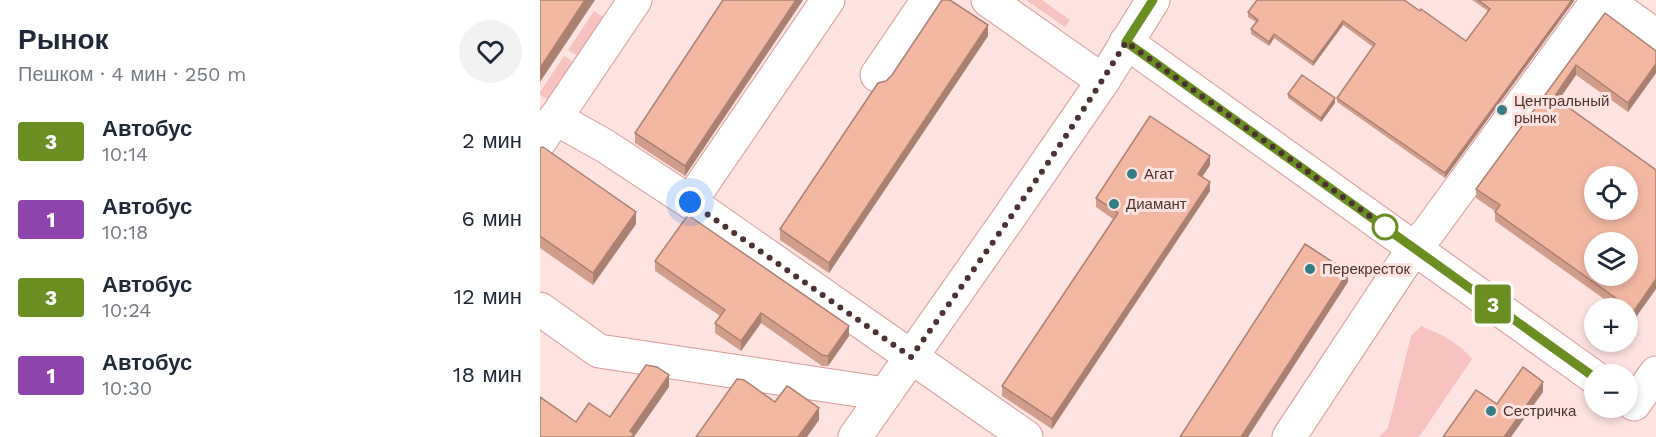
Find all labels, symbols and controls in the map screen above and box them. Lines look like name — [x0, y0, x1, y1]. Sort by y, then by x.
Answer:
button: heart — [459, 20, 522, 83]
text: Рынок — [18, 23, 109, 56]
text: Пешком · 4 мин · 250 m — [18, 62, 246, 86]
place label: Центральный рынок — [1514, 92, 1609, 127]
marker: Центральный рынок — [1495, 103, 1509, 117]
text: Автобус — [102, 116, 192, 141]
text: 2 мин — [462, 128, 522, 153]
text: 3 — [45, 129, 57, 154]
text: 10:14 — [102, 142, 148, 166]
place label: Агат — [1144, 165, 1174, 183]
map controls — [1584, 166, 1638, 418]
button: locate — [1584, 166, 1638, 220]
marker: Агат — [1125, 167, 1139, 181]
your location — [675, 187, 705, 217]
text: Автобус — [102, 194, 192, 219]
place label: Диамант — [1126, 195, 1187, 213]
marker: Диамант — [1107, 197, 1121, 211]
text: 6 мин — [462, 206, 522, 231]
text: 1 — [46, 207, 56, 232]
unlabelled marker — [1372, 214, 1398, 240]
text: 10:18 — [102, 220, 148, 244]
button: layers — [1584, 232, 1638, 286]
place label: Перекресток — [1322, 260, 1411, 278]
marker: Перекресток — [1303, 262, 1317, 276]
text: Автобус — [102, 272, 192, 297]
text: 12 мин — [454, 284, 522, 309]
line badge: 3 — [1474, 284, 1512, 324]
text: 3 — [45, 285, 57, 310]
text: 3 — [1487, 292, 1499, 317]
text: 10:24 — [102, 298, 151, 322]
button: + — [1584, 298, 1638, 352]
text: Автобус — [102, 350, 192, 375]
text: 18 мин — [453, 362, 522, 387]
text: 1 — [46, 363, 56, 388]
button: − — [1584, 364, 1638, 418]
text: 10:30 — [102, 376, 152, 400]
place label: Сестричка — [1503, 402, 1577, 420]
marker: Сестричка — [1484, 404, 1498, 418]

